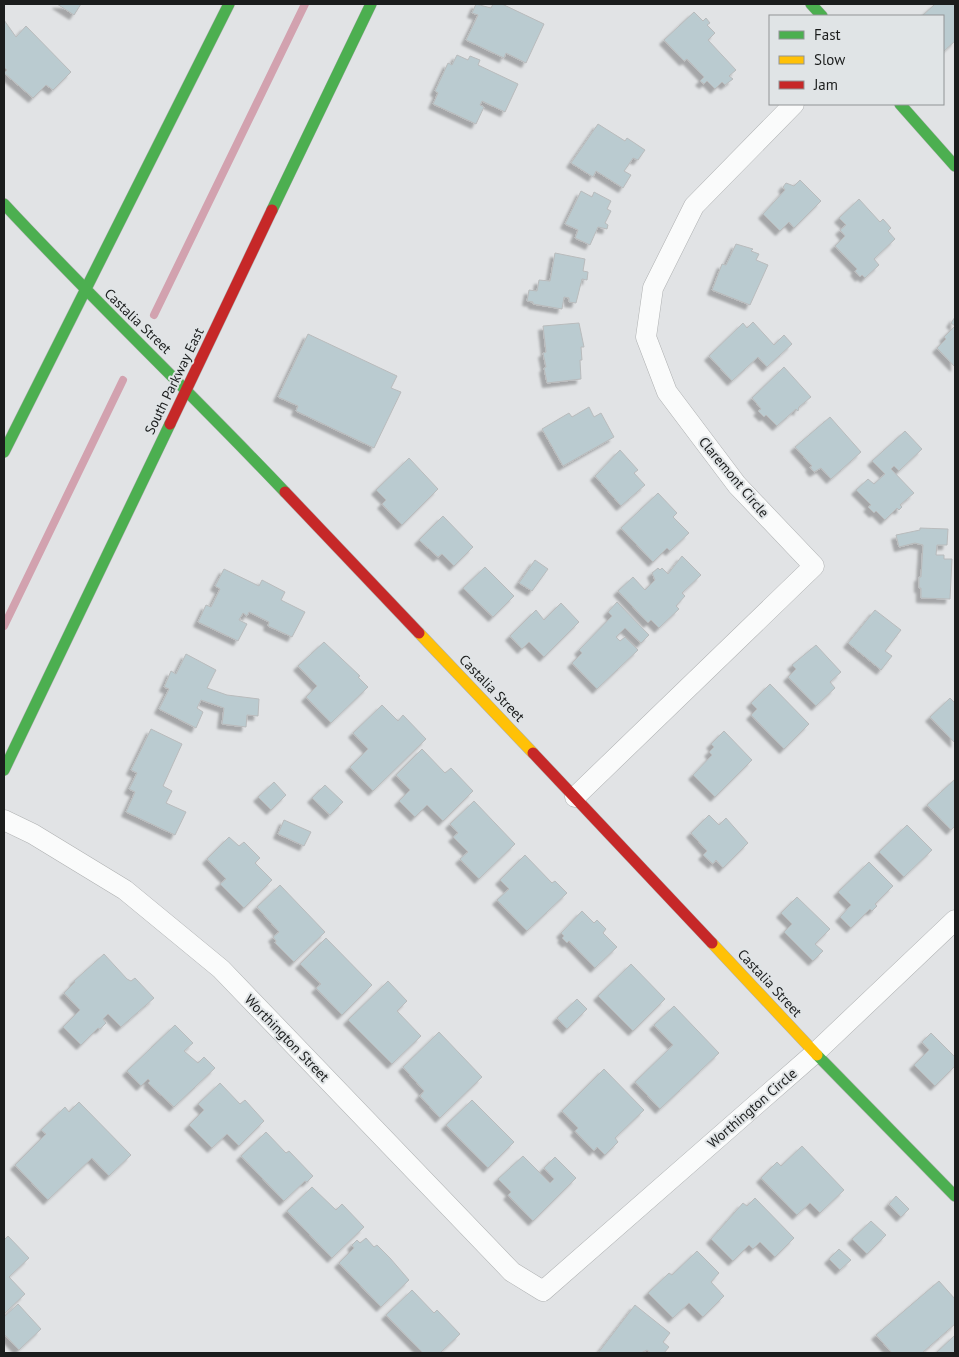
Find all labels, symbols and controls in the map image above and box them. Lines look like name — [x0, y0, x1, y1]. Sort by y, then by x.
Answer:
legend — [769, 15, 944, 105]
text: Fast — [814, 25, 841, 44]
text: Slow — [814, 50, 845, 69]
text: Jam — [813, 75, 838, 94]
street label: Castalia Street — [101, 284, 176, 358]
street label: South Parkway East — [140, 324, 208, 437]
street label: Claremont Circle — [695, 433, 773, 521]
street label: Castalia Street — [455, 651, 529, 726]
street label: Castalia Street — [734, 945, 806, 1021]
street label: Worthington Street — [241, 991, 333, 1086]
street label: Worthington Circle — [704, 1064, 800, 1152]

